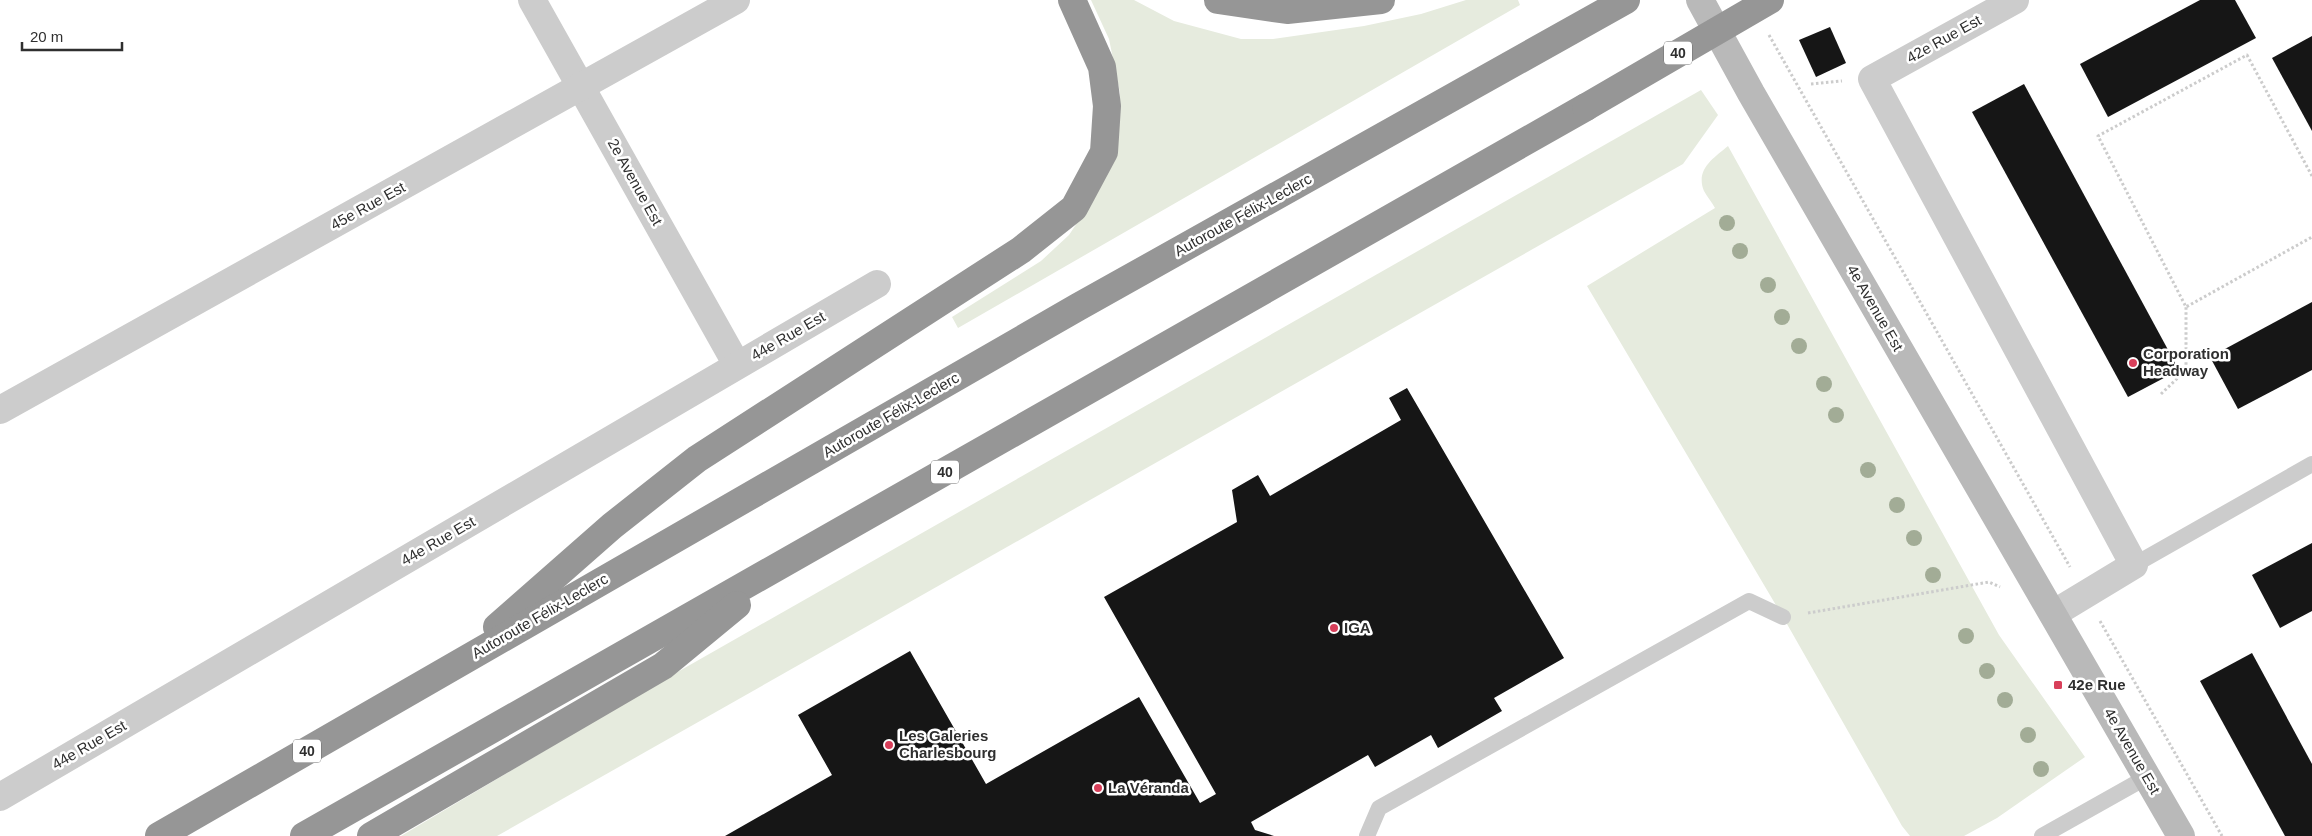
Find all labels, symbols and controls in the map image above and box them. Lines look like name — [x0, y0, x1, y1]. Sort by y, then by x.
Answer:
street label: 42e Rue Est — [1904, 11, 1985, 66]
scale bar — [22, 20, 122, 52]
text: 20 m — [30, 28, 63, 45]
road number: 40 — [1664, 42, 1692, 64]
street label: 2e Avenue Est — [605, 135, 667, 229]
street label: Autoroute Félix-Leclerc — [1171, 169, 1315, 259]
street label: 45e Rue Est — [328, 178, 409, 233]
street label: 4e Avenue Est — [1844, 262, 1907, 354]
street label: 44e Rue Est — [748, 307, 828, 364]
place label: Corporation Headway — [2143, 345, 2229, 379]
marker: Corporation Headway — [2127, 357, 2139, 369]
street label: Autoroute Félix-Leclerc — [820, 368, 962, 460]
road number: 40 — [931, 461, 959, 484]
street label: 44e Rue Est — [398, 512, 478, 569]
street label: Autoroute Félix-Leclerc — [469, 569, 611, 661]
place label: IGA — [1344, 619, 1371, 636]
marker: IGA — [1328, 622, 1340, 634]
place label: 42e Rue — [2068, 676, 2126, 693]
marker: 42e Rue — [2052, 679, 2064, 691]
street label: 4e Avenue Est — [2101, 705, 2164, 797]
street label: 44e Rue Est — [49, 716, 129, 773]
place label: Les Galeries Charlesbourg — [899, 727, 997, 761]
road number: 40 — [293, 739, 321, 762]
marker: Les Galeries Charlesbourg — [883, 739, 895, 751]
place label: La Véranda — [1108, 779, 1190, 796]
marker: La Véranda — [1092, 782, 1104, 794]

